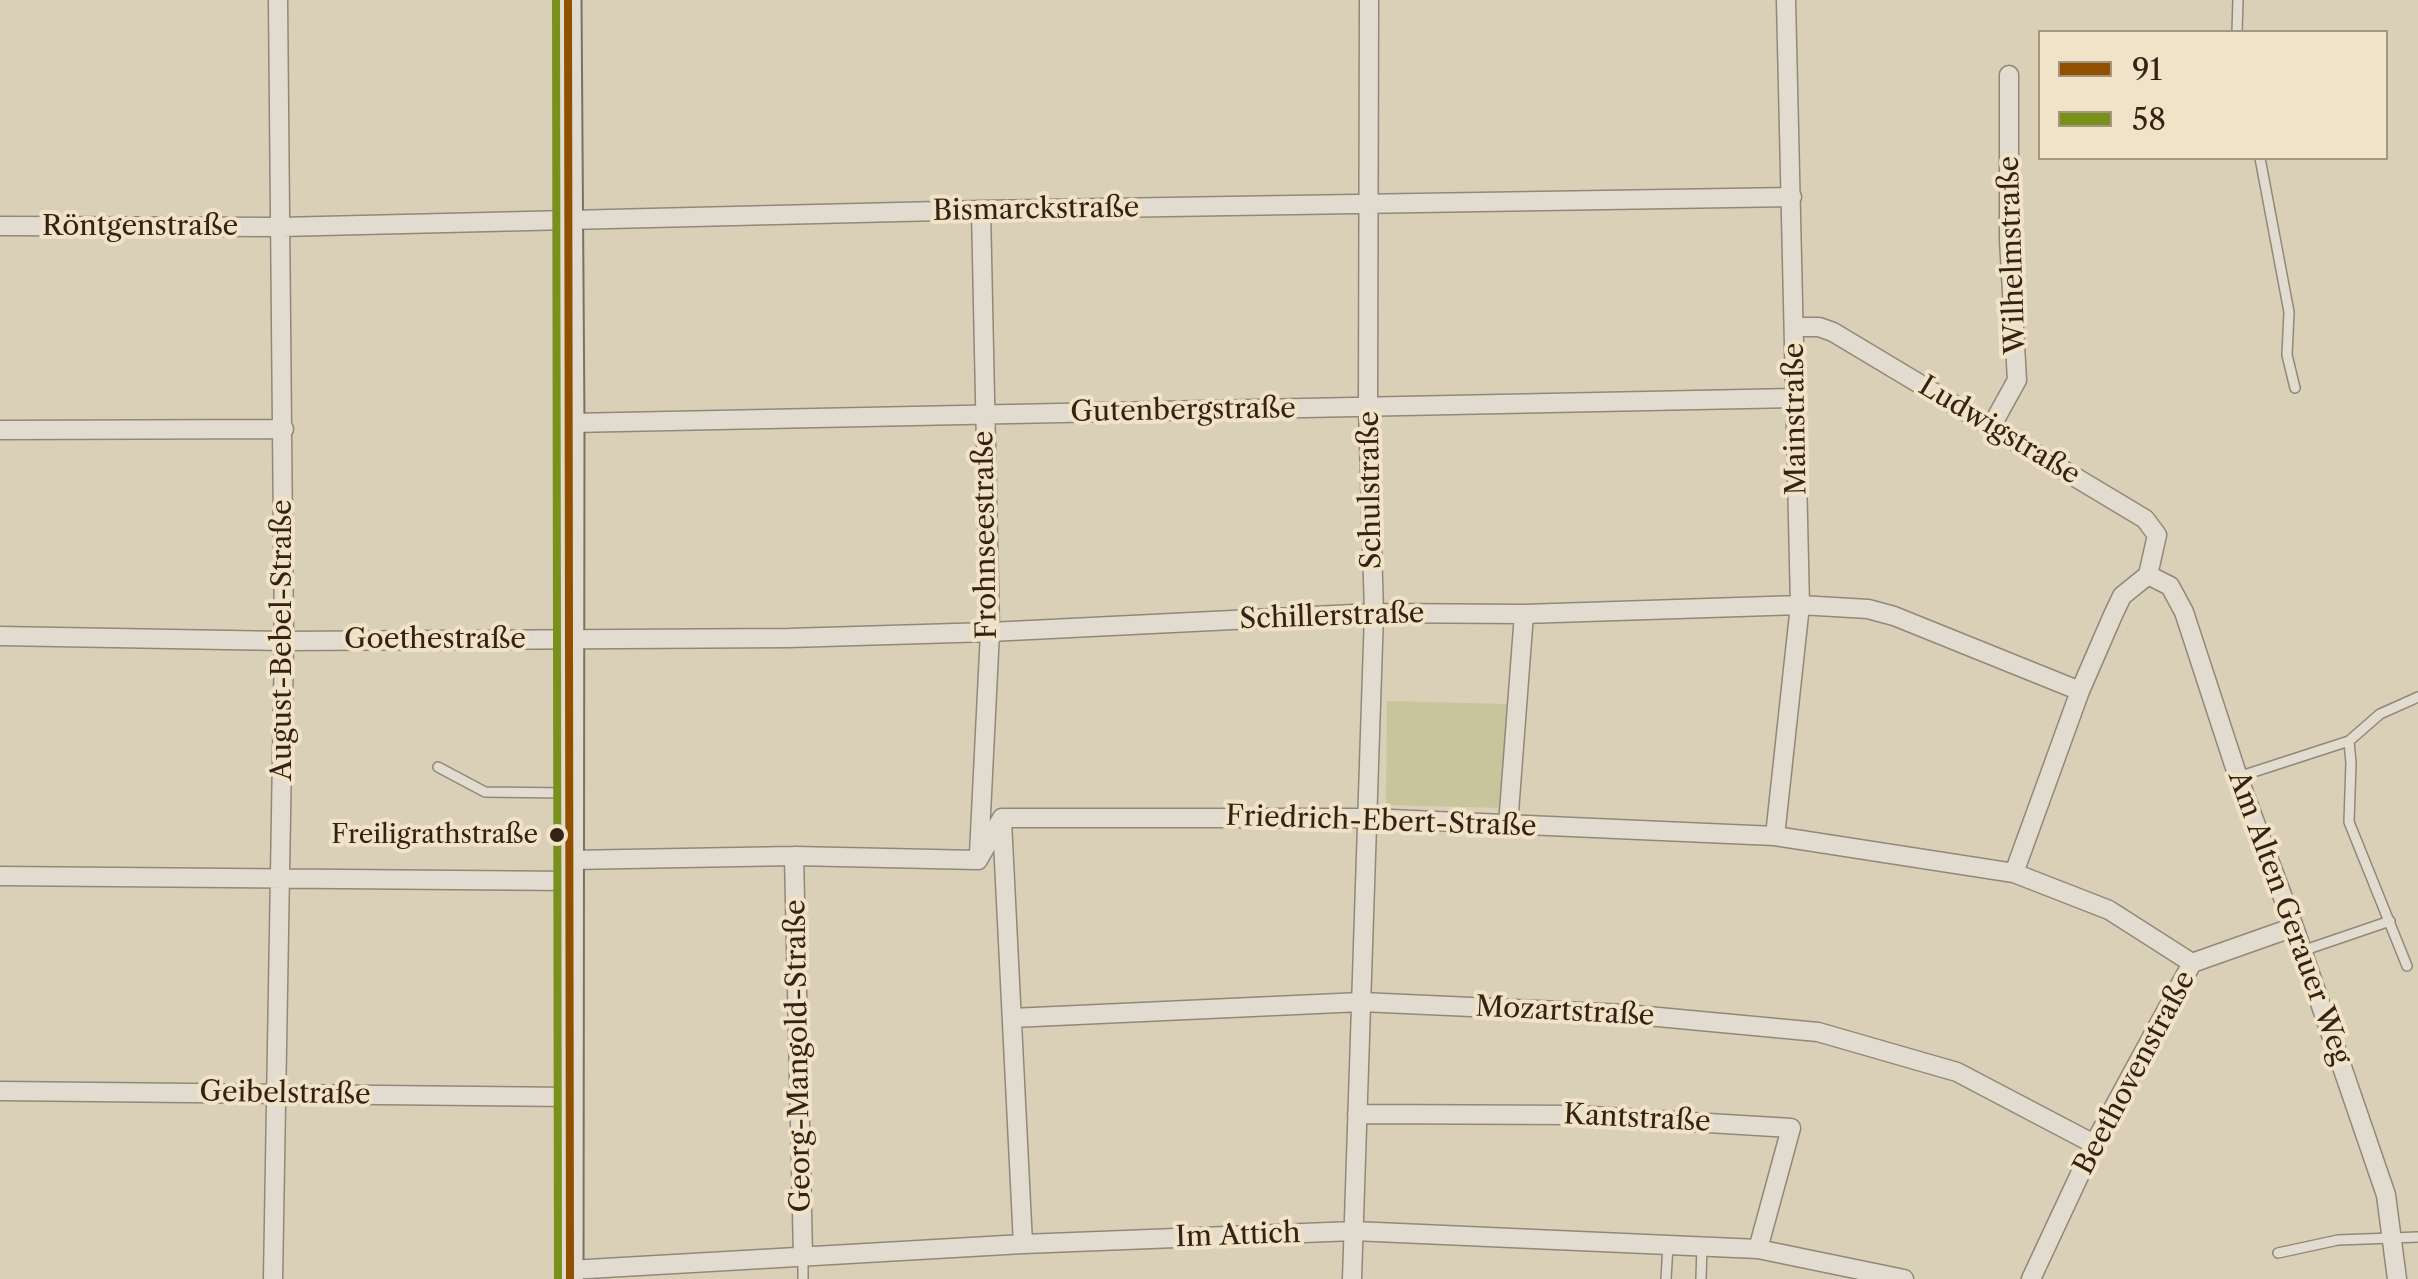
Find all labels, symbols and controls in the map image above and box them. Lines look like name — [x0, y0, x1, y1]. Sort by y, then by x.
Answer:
legend — [2038, 30, 2388, 160]
text: 91 — [2132, 51, 2162, 88]
text: 58 — [2132, 101, 2166, 138]
street label: Wilhelmstraße — [1993, 155, 2033, 355]
street label: Bismarckstraße — [932, 191, 1140, 229]
street label: Röntgenstraße — [42, 210, 238, 244]
street label: Mainstraße — [1778, 343, 1814, 495]
street label: Ludwigstraße — [1912, 370, 2086, 492]
street label: Gutenbergstraße — [1070, 392, 1296, 430]
street label: Schulstraße — [1353, 411, 1389, 569]
street label: Frohnseestraße — [967, 430, 1005, 640]
street label: August-Bebel-Straße — [266, 499, 300, 781]
street label: Schillerstraße — [1239, 597, 1425, 637]
street label: Goethestraße — [344, 623, 526, 657]
street label: Am Alten Gerauer Weg — [2220, 767, 2358, 1069]
street label: Friedrich-Ebert-Straße — [1225, 800, 1537, 844]
place label: Freiligrathstraße — [331, 819, 538, 851]
marker: Freiligrathstraße — [547, 825, 567, 845]
street label: Georg-Mangold-Straße — [779, 899, 819, 1213]
street label: Beethovenstraße — [2067, 965, 2203, 1181]
street label: Mozartstraße — [1475, 991, 1655, 1033]
street label: Geibelstraße — [199, 1076, 371, 1112]
street label: Kantstraße — [1562, 1098, 1712, 1140]
street label: Im Attich — [1175, 1217, 1301, 1255]

